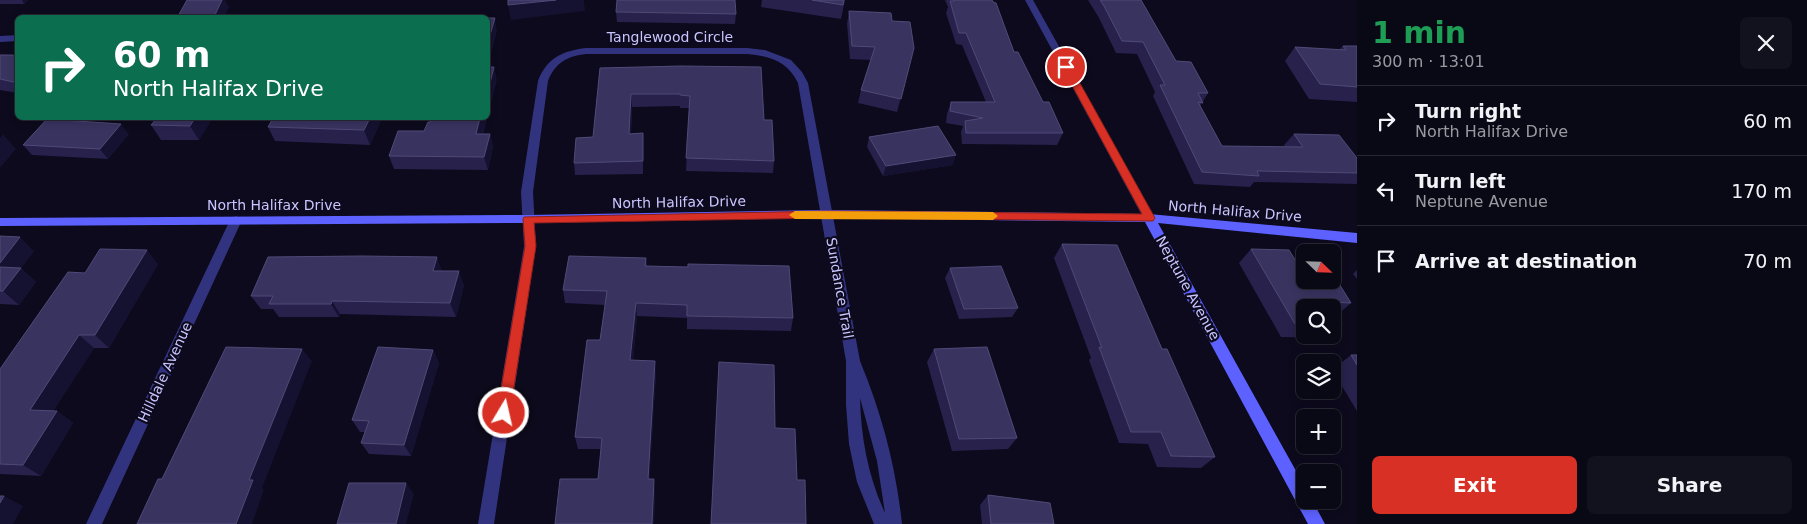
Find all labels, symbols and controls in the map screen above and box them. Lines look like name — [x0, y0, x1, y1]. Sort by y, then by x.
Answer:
text: 1 min — [1372, 15, 1466, 50]
button: close — [1740, 17, 1792, 69]
street label: Tanglewood Circle — [606, 29, 733, 45]
icon: right — [30, 35, 95, 100]
text: 60 m — [113, 35, 210, 75]
pin — [1045, 46, 1087, 88]
text: 300 m · 13:01 — [1372, 52, 1485, 71]
icon: arrive — [1052, 53, 1080, 81]
text: North Halifax Drive — [113, 76, 324, 101]
text: Turn right — [1415, 100, 1521, 122]
icon: right — [1372, 107, 1400, 135]
text: 60 m — [1743, 110, 1792, 132]
text: North Halifax Drive — [1415, 122, 1568, 141]
text: Turn left — [1415, 170, 1506, 192]
icon: left — [1372, 177, 1400, 205]
text: 170 m — [1731, 180, 1792, 202]
text: Neptune Avenue — [1415, 192, 1548, 211]
street label: North Halifax Drive — [612, 193, 746, 211]
street label: North Halifax Drive — [207, 197, 341, 213]
street label: North Halifax Drive — [1168, 197, 1302, 225]
street label: Neptune Avenue — [1153, 233, 1223, 343]
street label: Sundance Trail — [823, 236, 857, 340]
north arrow — [1296, 244, 1341, 289]
map controls — [1296, 244, 1341, 509]
icon: arrive — [1372, 247, 1400, 275]
text: Arrive at destination — [1415, 250, 1637, 272]
text: 70 m — [1743, 250, 1792, 272]
button: search — [1296, 299, 1341, 344]
street label: Hilldale Avenue — [135, 319, 195, 425]
button: layers — [1296, 354, 1341, 399]
position arrow — [477, 386, 529, 438]
button: + — [1296, 409, 1341, 454]
button: Exit — [1372, 456, 1577, 514]
button: Share — [1587, 456, 1792, 514]
button: − — [1296, 464, 1341, 509]

